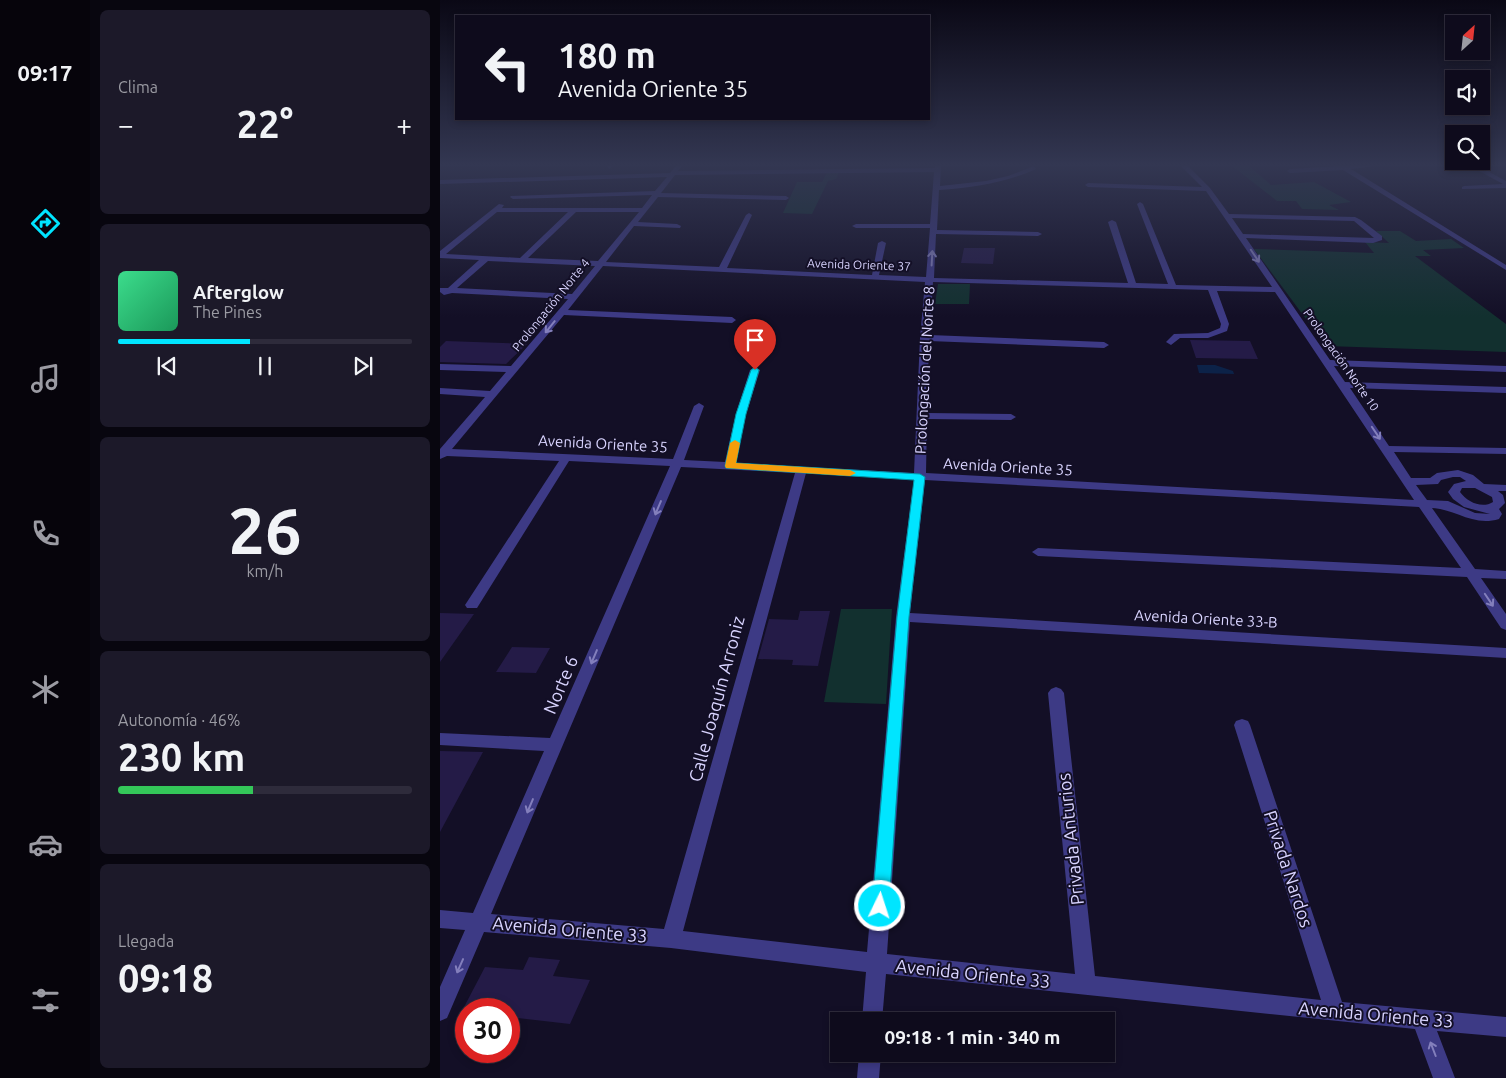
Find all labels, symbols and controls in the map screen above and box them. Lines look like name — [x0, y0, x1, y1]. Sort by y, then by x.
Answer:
north arrow — [1445, 15, 1490, 60]
map controls — [1445, 15, 1490, 170]
icon: left — [475, 35, 540, 100]
text: 180 m — [558, 35, 656, 75]
text: 09:17 — [17, 60, 73, 85]
button: sound — [1445, 70, 1490, 115]
text: Avenida Oriente 35 — [558, 76, 748, 101]
text: Clima — [118, 78, 158, 96]
text: 22° — [237, 103, 293, 145]
text: − — [118, 109, 134, 140]
text: + — [396, 109, 412, 140]
button: search — [1445, 125, 1490, 170]
icon: directions — [28, 206, 63, 241]
one-way arrow — [1249, 249, 1260, 263]
one-way arrow — [927, 250, 936, 266]
street label: Prolongación Norte 4 — [509, 256, 592, 353]
street label: Avenida Oriente 37 — [807, 256, 911, 273]
text: Afterglow — [193, 281, 284, 303]
street label: Prolongación del Norte 8 — [912, 286, 937, 454]
text: The Pines — [193, 303, 262, 321]
street label: Prolongación Norte 10 — [1301, 306, 1382, 413]
pin — [734, 319, 776, 370]
one-way arrow — [544, 320, 555, 333]
icon: arrive — [741, 326, 769, 354]
icon: previous — [153, 352, 181, 380]
icon: pause — [251, 352, 279, 380]
icon: next — [349, 352, 377, 380]
icon: music — [28, 361, 63, 396]
one-way arrow — [1372, 426, 1382, 440]
street label: Avenida Oriente 35 — [538, 432, 668, 455]
street label: Avenida Oriente 35 — [943, 455, 1073, 478]
text: 26 — [228, 493, 302, 566]
one-way arrow — [653, 500, 663, 515]
icon: phone — [28, 516, 63, 551]
text: km/h — [247, 562, 283, 580]
one-way arrow — [1484, 592, 1494, 606]
street label: Avenida Oriente 33-B — [1134, 606, 1278, 631]
street label: Calle Joaquín Arroniz — [684, 614, 748, 784]
one-way arrow — [589, 649, 598, 664]
street label: Norte 6 — [539, 652, 581, 717]
icon: climate — [28, 672, 63, 707]
text: Autonomía · 46% — [118, 711, 240, 729]
text: 230 km — [118, 736, 245, 778]
street label: Privada Anturios — [1053, 772, 1087, 906]
one-way arrow — [524, 798, 534, 813]
street label: Privada Nardos — [1261, 808, 1317, 930]
icon: car — [28, 827, 63, 862]
position arrow — [853, 879, 905, 931]
street label: Avenida Oriente 33 — [492, 912, 648, 946]
text: Llegada — [118, 932, 174, 950]
street label: Avenida Oriente 33 — [895, 955, 1051, 991]
text: 09:18 — [118, 957, 213, 999]
one-way arrow — [454, 958, 464, 973]
icon: filters — [28, 983, 63, 1018]
street label: Avenida Oriente 33 — [1298, 997, 1454, 1031]
speed limit sign: 30 — [455, 998, 520, 1063]
text: 09:18 · 1 min · 340 m — [885, 1026, 1060, 1048]
one-way arrow — [1428, 1042, 1437, 1057]

